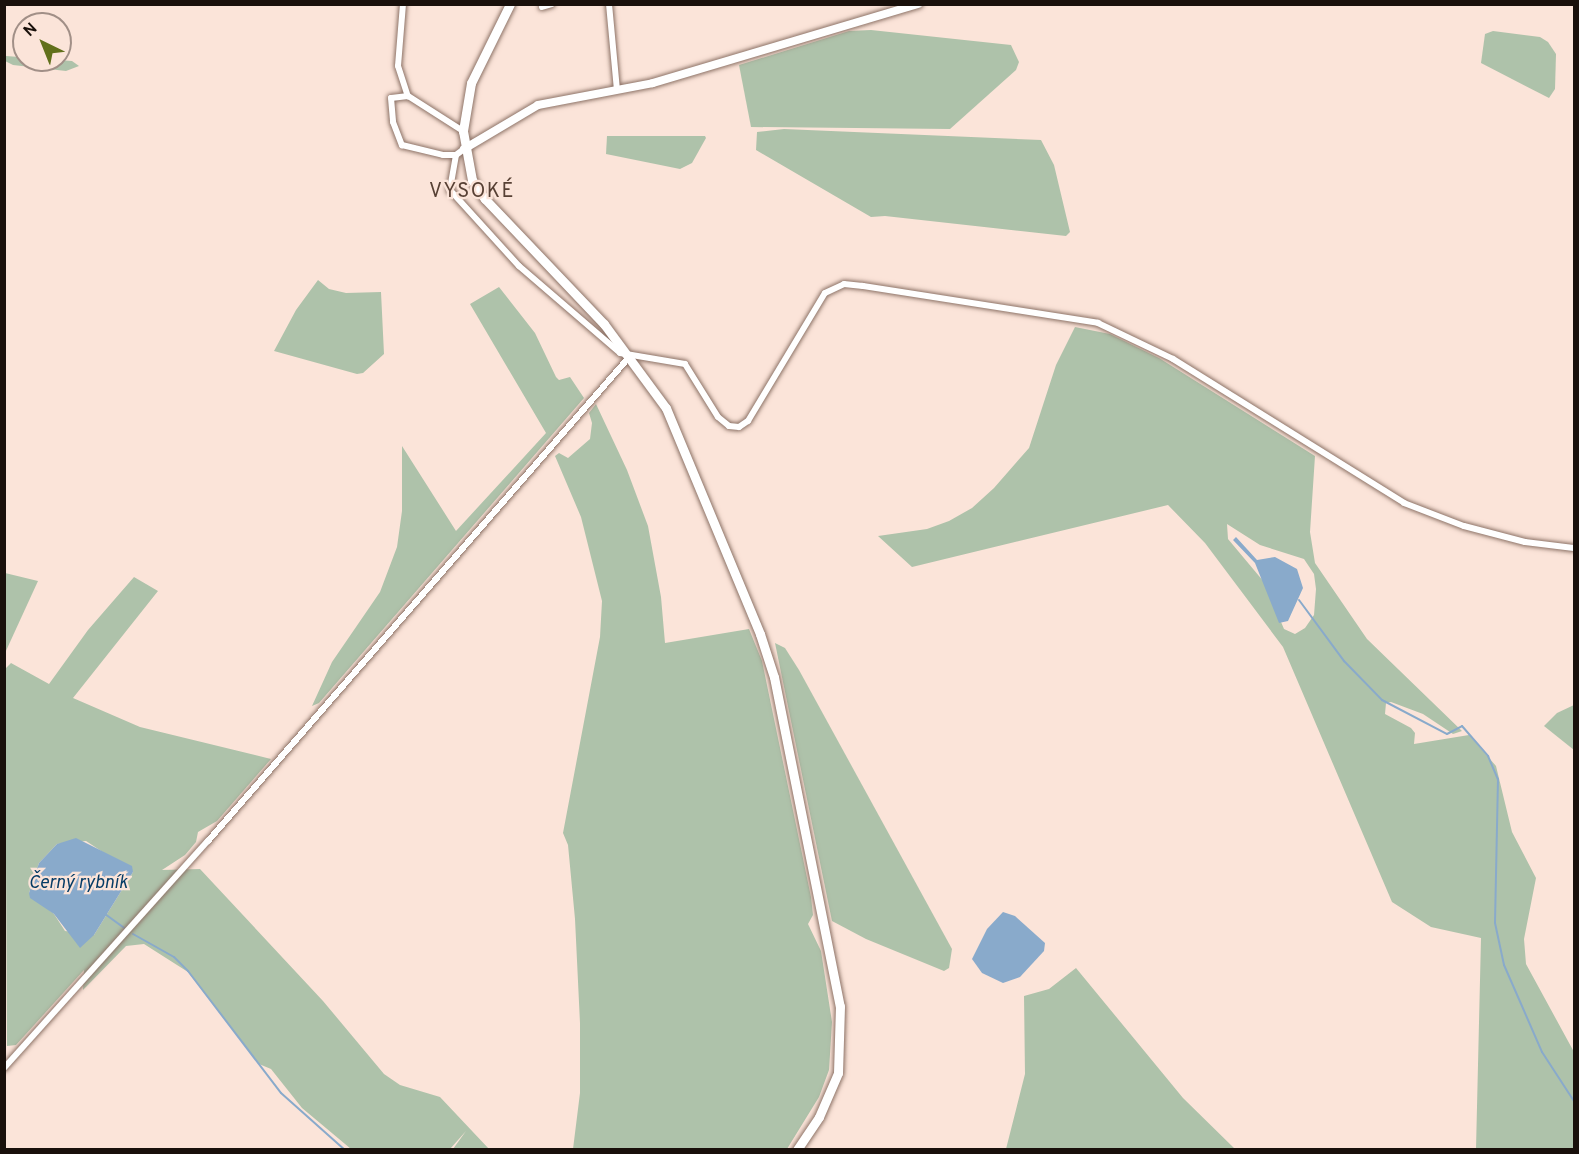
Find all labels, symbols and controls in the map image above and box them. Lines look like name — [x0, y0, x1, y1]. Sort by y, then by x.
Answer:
north arrow — [12, 12, 72, 72]
text: N — [20, 19, 42, 42]
district label: VYSOKÉ — [429, 180, 515, 204]
water label: Černý rybník — [29, 873, 127, 895]

